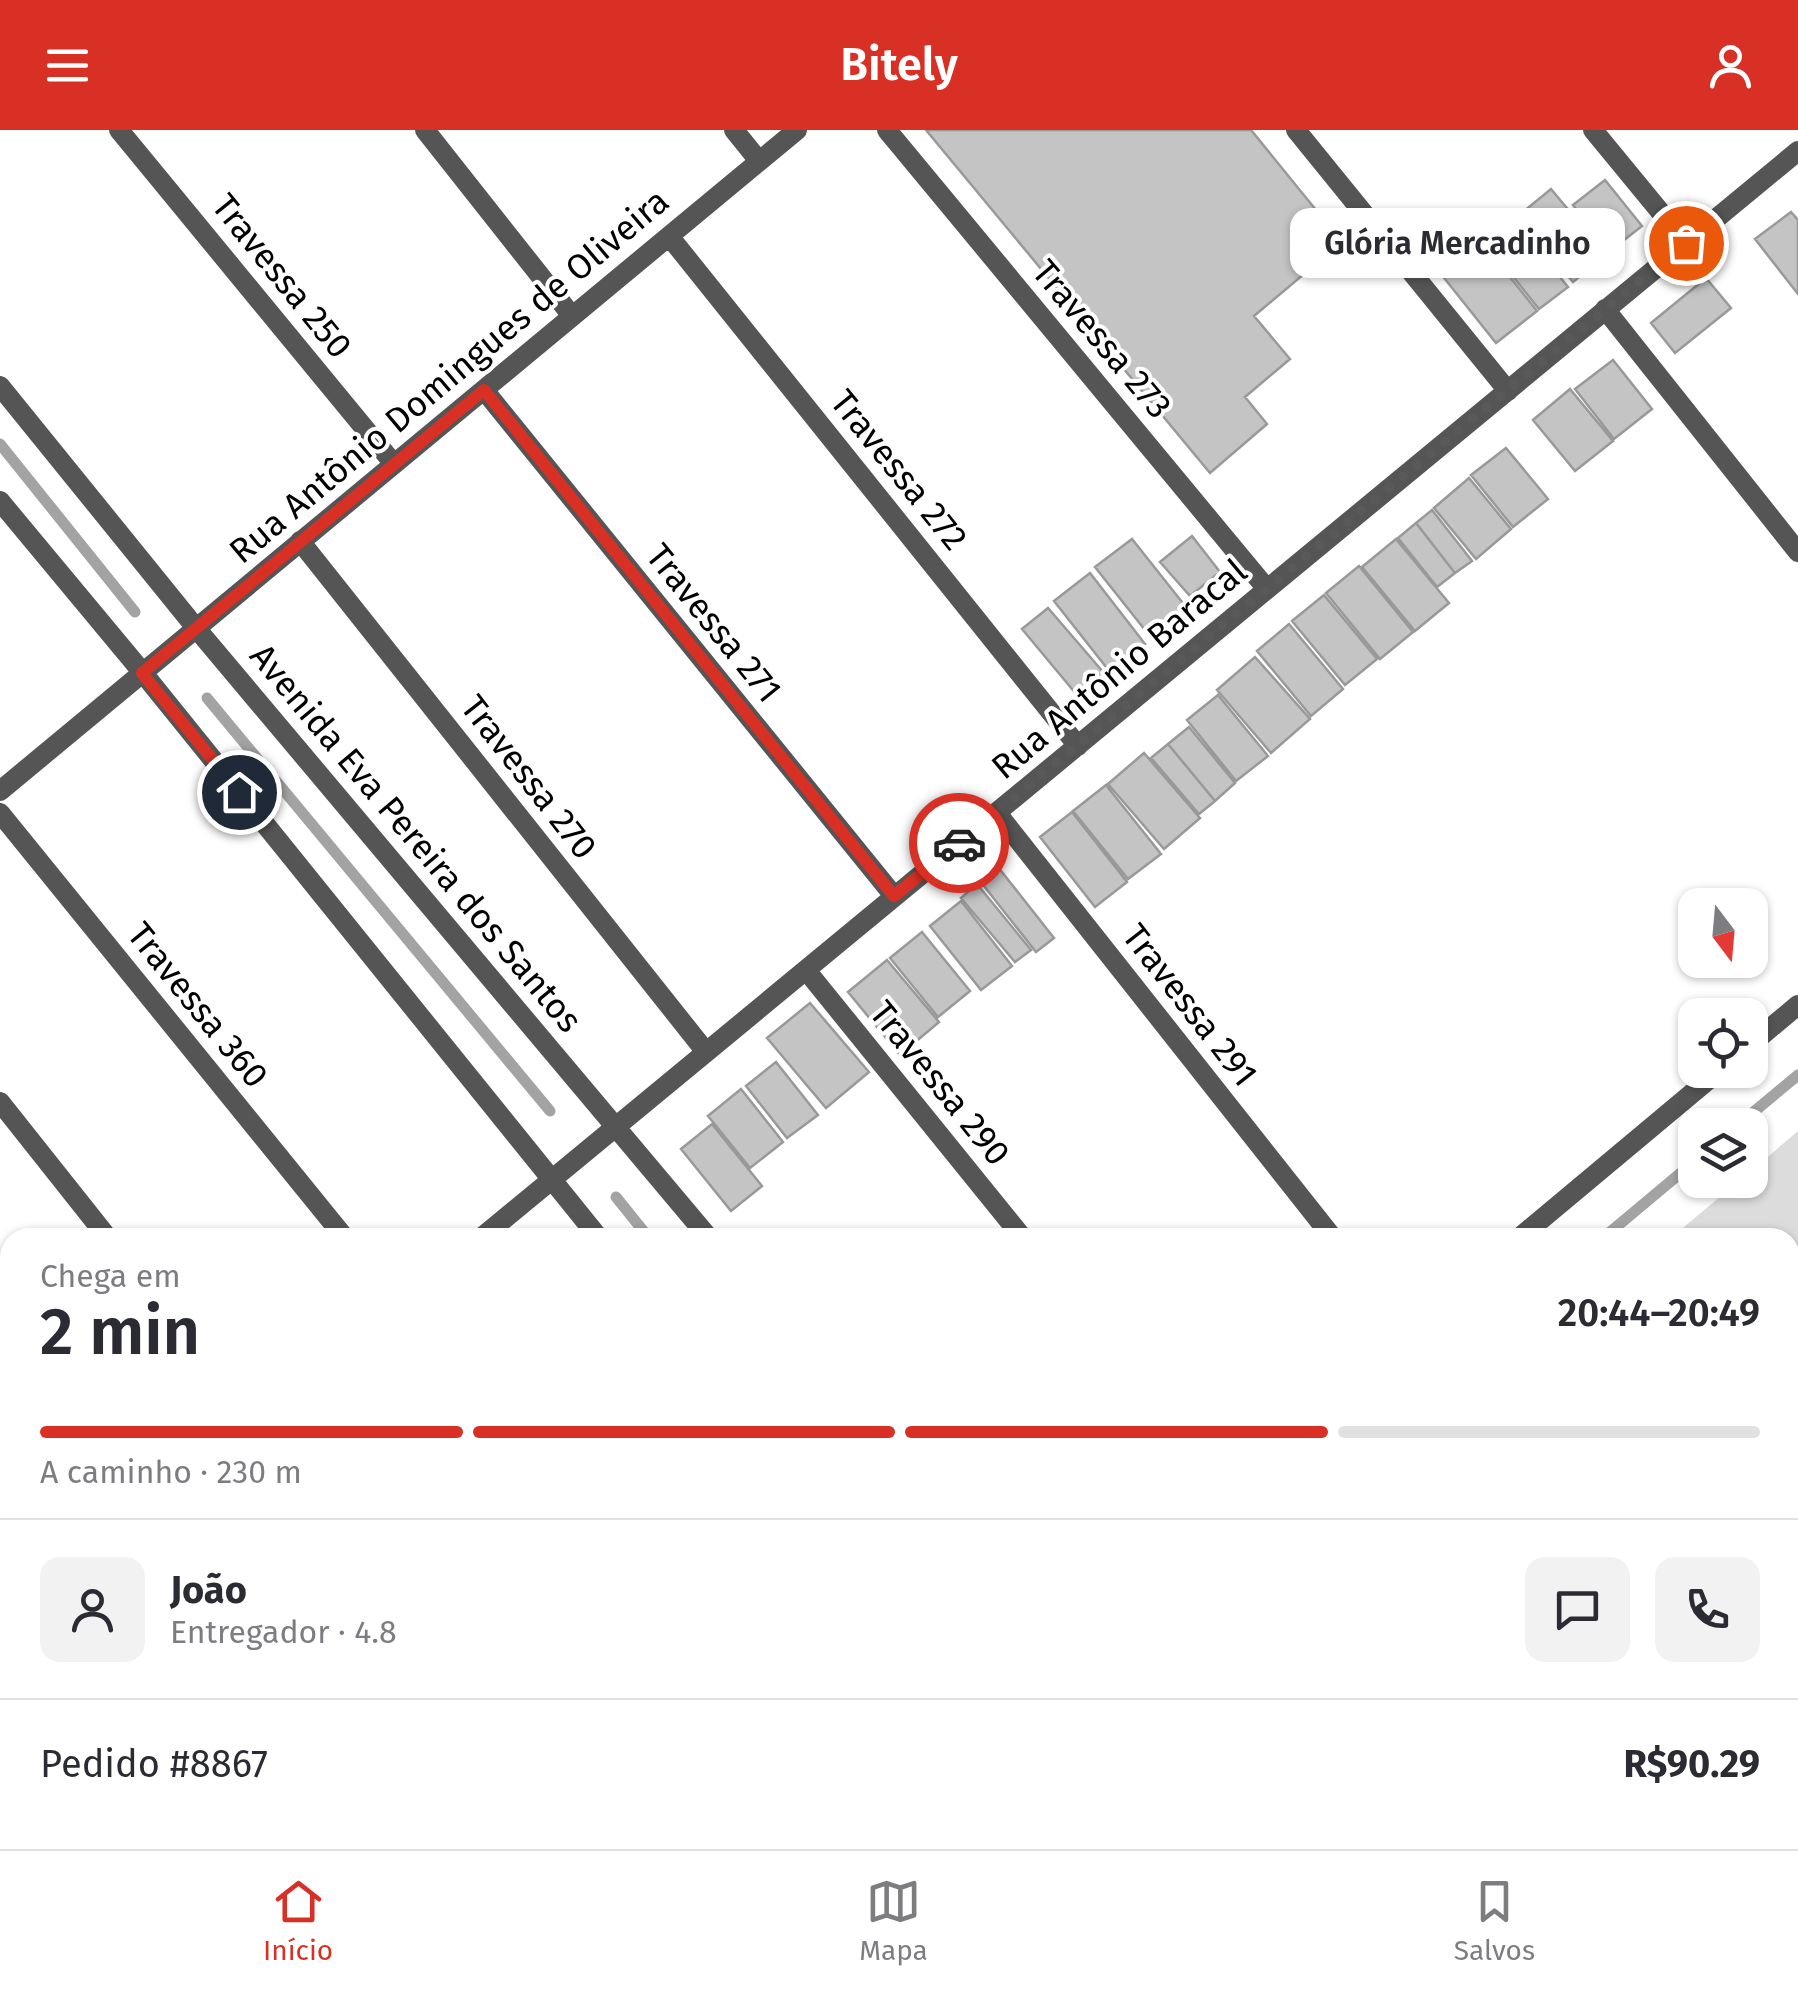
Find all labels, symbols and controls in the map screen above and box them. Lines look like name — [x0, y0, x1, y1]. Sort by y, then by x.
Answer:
icon: menu — [40, 38, 95, 93]
text: Bitely — [840, 38, 958, 92]
icon: person — [1703, 38, 1758, 93]
street label: Rua Antônio Domingues de Oliveira — [221, 180, 677, 572]
street label: Travessa 250 — [203, 186, 361, 366]
pin — [1644, 201, 1729, 286]
callout: Glória Mercadinho — [1291, 208, 1626, 278]
icon: bag — [1659, 216, 1714, 271]
text: Glória Mercadinho — [1324, 224, 1591, 262]
street label: Travessa 273 — [1024, 251, 1180, 427]
street label: Travessa 272 — [822, 382, 976, 558]
street label: Travessa 271 — [637, 535, 791, 711]
street label: Rua Antônio Baracal — [983, 550, 1255, 788]
street label: Avenida Eva Pereira dos Santos — [241, 635, 591, 1041]
street label: Travessa 270 — [452, 687, 606, 867]
pin — [197, 750, 282, 835]
icon: home — [212, 765, 267, 820]
courier — [909, 793, 1009, 893]
icon: car — [932, 816, 987, 871]
north arrow — [1678, 888, 1768, 978]
map controls — [1678, 888, 1768, 1198]
street label: Travessa 360 — [119, 914, 277, 1096]
street label: Travessa 291 — [1114, 916, 1266, 1094]
street label: Travessa 290 — [861, 992, 1019, 1174]
button: locate — [1678, 998, 1768, 1088]
button: layers — [1678, 1108, 1768, 1198]
text: Chega em — [40, 1257, 181, 1295]
text: 20:44–20:49 — [1558, 1290, 1760, 1336]
text: 2 min — [40, 1293, 200, 1371]
text: A caminho · 230 m — [40, 1453, 302, 1491]
button: person — [40, 1557, 145, 1662]
button: chat — [1525, 1557, 1630, 1662]
button: phone — [1655, 1557, 1760, 1662]
text: João — [170, 1567, 247, 1613]
text: Entregador · 4.8 — [170, 1613, 397, 1651]
text: Pedido #8867 — [40, 1741, 268, 1787]
text: R$90.29 — [1623, 1741, 1760, 1787]
tab: Início — [263, 1874, 333, 1967]
tab: Mapa — [859, 1874, 928, 1967]
tab: Salvos — [1454, 1874, 1535, 1967]

